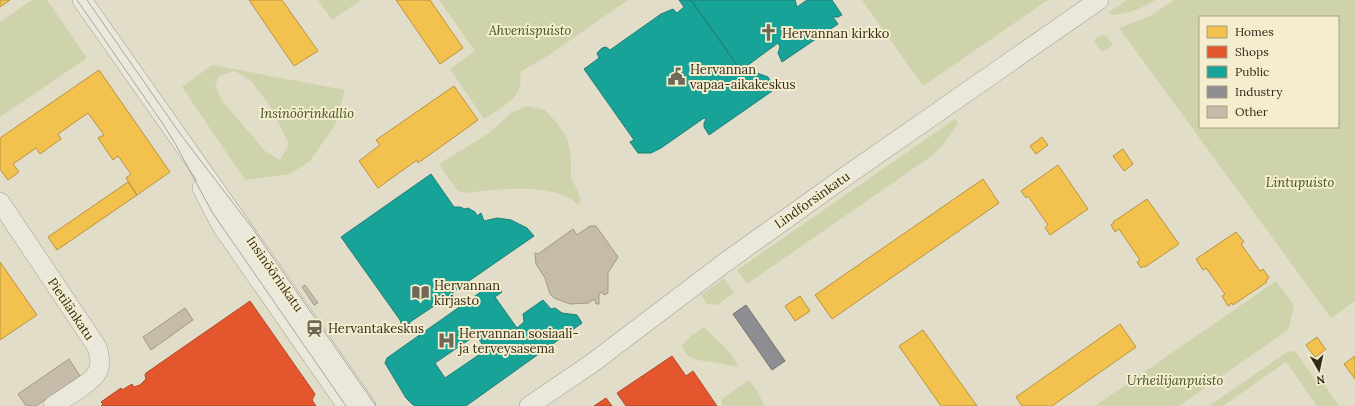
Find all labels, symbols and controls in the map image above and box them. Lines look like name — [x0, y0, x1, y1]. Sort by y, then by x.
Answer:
legend — [1199, 16, 1339, 128]
park label: Ahvenispuisto — [488, 22, 572, 39]
church icon: Hervannan kirkko — [759, 23, 779, 43]
text: Homes — [1235, 24, 1274, 39]
place label: Hervannan kirkko — [782, 25, 890, 42]
text: Shops — [1235, 44, 1269, 59]
place label: Hervannan vapaa-aikakeskus — [690, 61, 795, 93]
text: Public — [1235, 64, 1269, 79]
public building icon: Hervannan vapaa-aikakeskus — [667, 66, 687, 86]
text: Industry — [1235, 84, 1283, 99]
text: Other — [1235, 104, 1269, 119]
park label: Insinöörinkallio — [260, 105, 354, 122]
street label: Lindforsinkatu — [771, 168, 853, 232]
park label: Lintupuisto — [1266, 174, 1334, 191]
street label: Insinöörinkatu — [243, 233, 307, 315]
street label: Pietilänkatu — [44, 275, 98, 344]
place label: Hervannan kirjasto — [434, 277, 500, 309]
library icon: Hervannan kirjasto — [411, 282, 431, 302]
station icon: Hervantakeskus — [305, 318, 325, 338]
place label: Hervantakeskus — [328, 320, 424, 337]
place label: Hervannan sosiaali- ja terveysasema — [457, 325, 579, 357]
hospital icon: Hervannan sosiaali- ja terveysasema — [436, 330, 456, 350]
north arrow — [1299, 350, 1339, 390]
park label: Urheilijanpuisto — [1127, 372, 1223, 389]
text: N — [1315, 372, 1326, 388]

